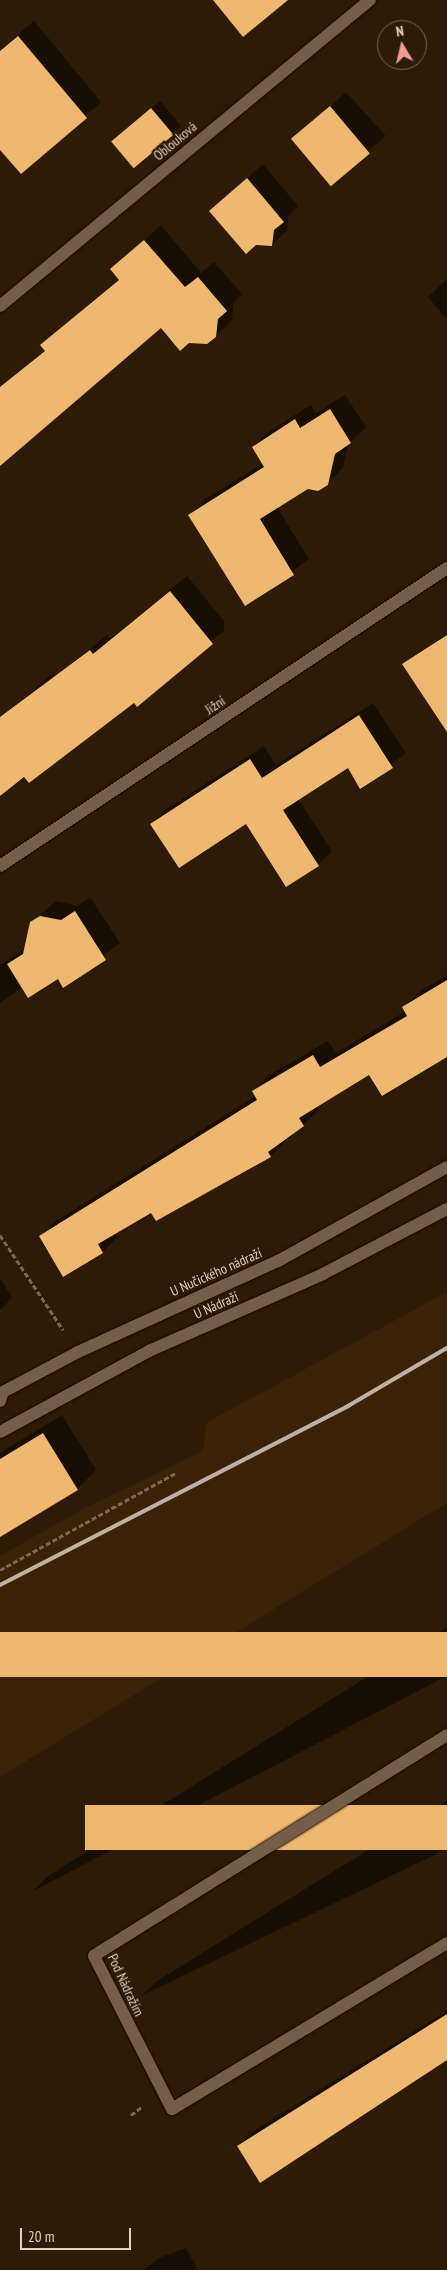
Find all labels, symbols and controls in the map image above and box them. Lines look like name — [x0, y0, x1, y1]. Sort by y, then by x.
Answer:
north arrow — [377, 20, 427, 70]
text: N — [395, 22, 405, 41]
street label: Oblouková — [150, 118, 200, 164]
street label: Jižní — [202, 692, 228, 718]
street label: U Nučického nádraží — [168, 1244, 264, 1300]
street label: U Nádraží — [191, 1288, 241, 1322]
street label: Pod Nádražím — [104, 1951, 148, 2019]
scale bar — [22, 2218, 134, 2250]
text: 20 m — [28, 2227, 54, 2246]

